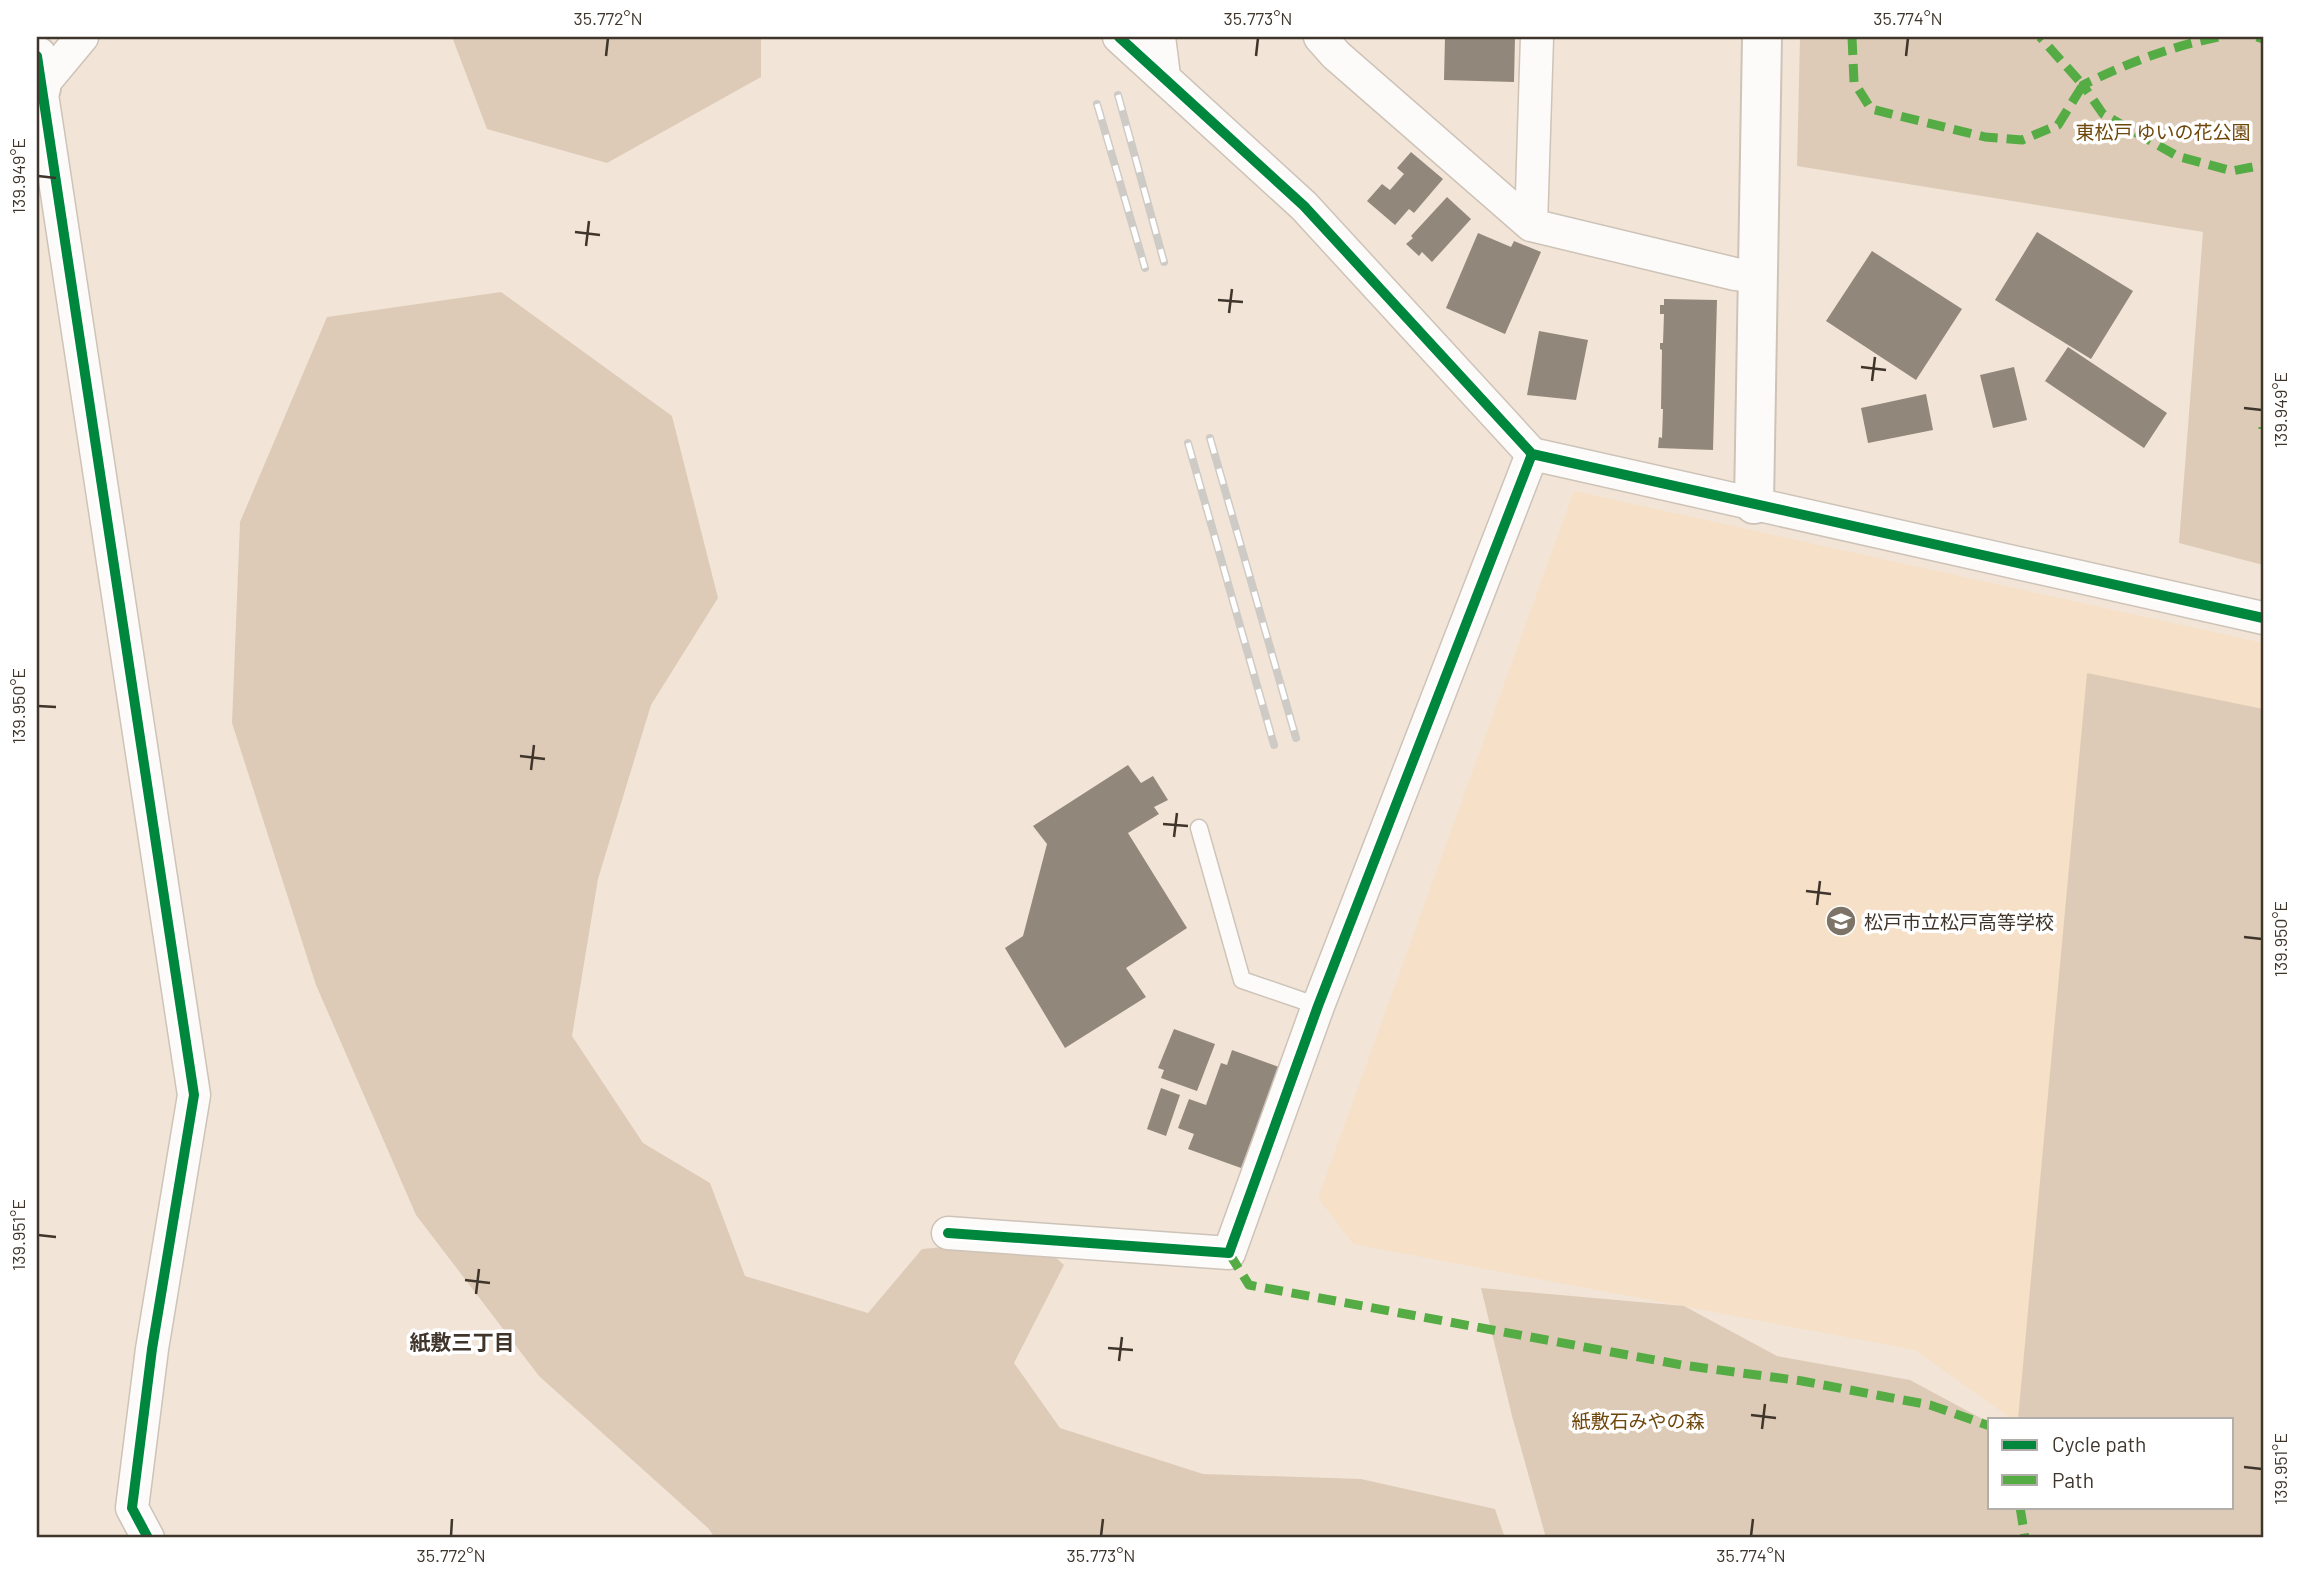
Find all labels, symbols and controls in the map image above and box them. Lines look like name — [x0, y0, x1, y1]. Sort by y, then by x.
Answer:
text: 35.772°N — [573, 7, 643, 29]
text: 35.773°N — [1224, 7, 1292, 29]
text: 35.774°N — [1873, 7, 1943, 29]
park label: 東松戸 ゆいの花公園 — [2076, 120, 2250, 143]
text: 139.949°E — [7, 138, 29, 214]
text: 139.949°E — [2269, 372, 2291, 448]
text: 139.950°E — [7, 668, 29, 744]
text: 139.950°E — [2269, 901, 2291, 977]
school or university icon: 松戸市立松戸高等学校 — [1824, 904, 1858, 938]
place label: 松戸市立松戸高等学校 — [1864, 910, 2054, 933]
text: 139.951°E — [7, 1199, 29, 1271]
district label: 紙敷三丁目 — [410, 1329, 515, 1354]
park label: 紙敷石みやの森 — [1571, 1409, 1705, 1432]
legend — [1988, 1418, 2234, 1508]
text: Cycle path — [2052, 1431, 2146, 1456]
text: 139.951°E — [2269, 1433, 2291, 1505]
text: Path — [2052, 1467, 2094, 1492]
text: 35.772°N — [416, 1544, 486, 1566]
text: 35.773°N — [1067, 1544, 1135, 1566]
text: 35.774°N — [1716, 1544, 1786, 1566]

